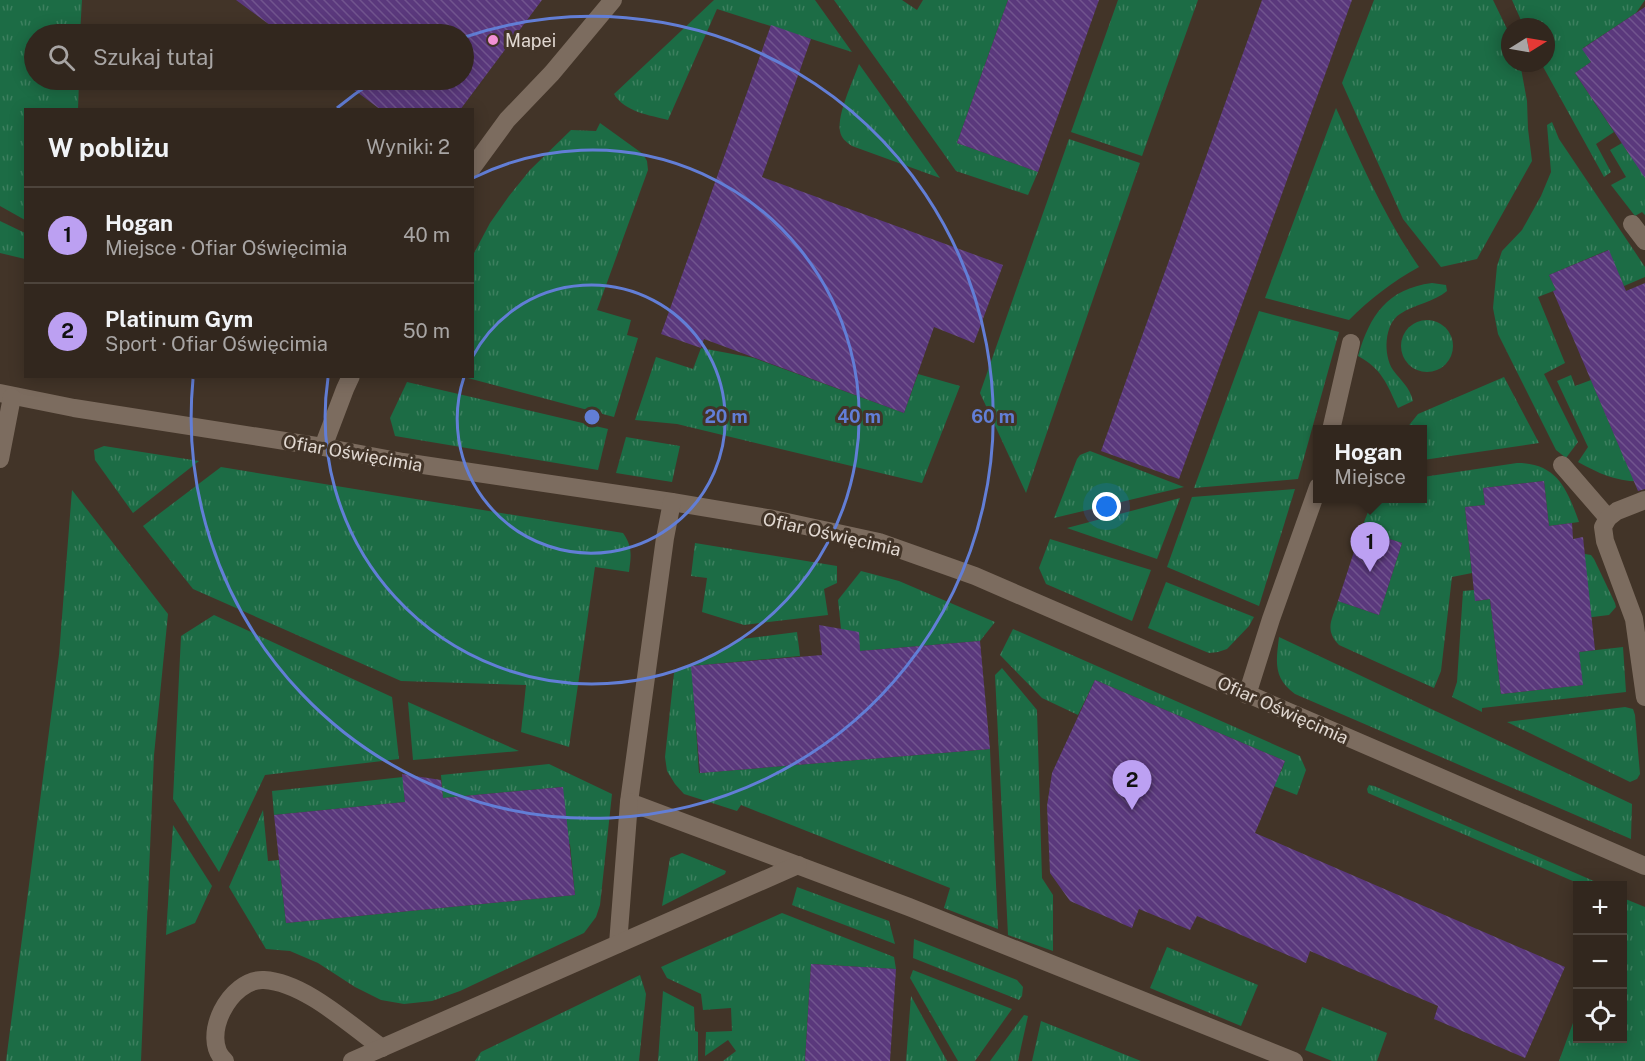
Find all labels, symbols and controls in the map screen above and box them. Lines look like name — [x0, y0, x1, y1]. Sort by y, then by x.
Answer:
north arrow — [1501, 18, 1555, 72]
search box — [24, 24, 474, 90]
place label: Mapei — [505, 30, 556, 51]
marker: Mapei — [486, 33, 500, 47]
icon: search — [45, 41, 78, 74]
text: Szukaj tutaj — [93, 44, 214, 70]
text: W pobliżu — [48, 132, 169, 163]
text: Wyniki: 2 — [366, 135, 450, 159]
text: Hogan — [105, 210, 173, 236]
text: 1 — [63, 223, 72, 247]
text: 40 m — [403, 223, 450, 247]
text: Miejsce · Ofiar Oświęcimia — [105, 236, 347, 260]
text: Platinum Gym — [105, 306, 253, 332]
text: 2 — [61, 319, 74, 343]
text: 50 m — [403, 319, 450, 343]
text: Sport · Ofiar Oświęcimia — [105, 332, 328, 356]
text: 20 m — [704, 406, 748, 427]
text: 40 m — [837, 406, 881, 427]
text: 60 m — [971, 406, 1015, 427]
centre of rings — [582, 407, 602, 427]
popup — [1313, 425, 1427, 503]
street label: Ofiar Oświęcimia — [282, 430, 424, 476]
text: Hogan — [1334, 439, 1402, 465]
text: Miejsce — [1334, 465, 1406, 489]
your location — [1092, 492, 1121, 521]
street label: Ofiar Oświęcimia — [761, 508, 903, 560]
pin: 1 — [1350, 522, 1390, 572]
street label: Ofiar Oświęcimia — [1214, 672, 1352, 748]
pin: 2 — [1112, 760, 1152, 810]
map controls — [1573, 881, 1627, 1043]
button: + — [1573, 881, 1627, 935]
button: − — [1573, 935, 1627, 989]
button: locate — [1573, 989, 1627, 1043]

